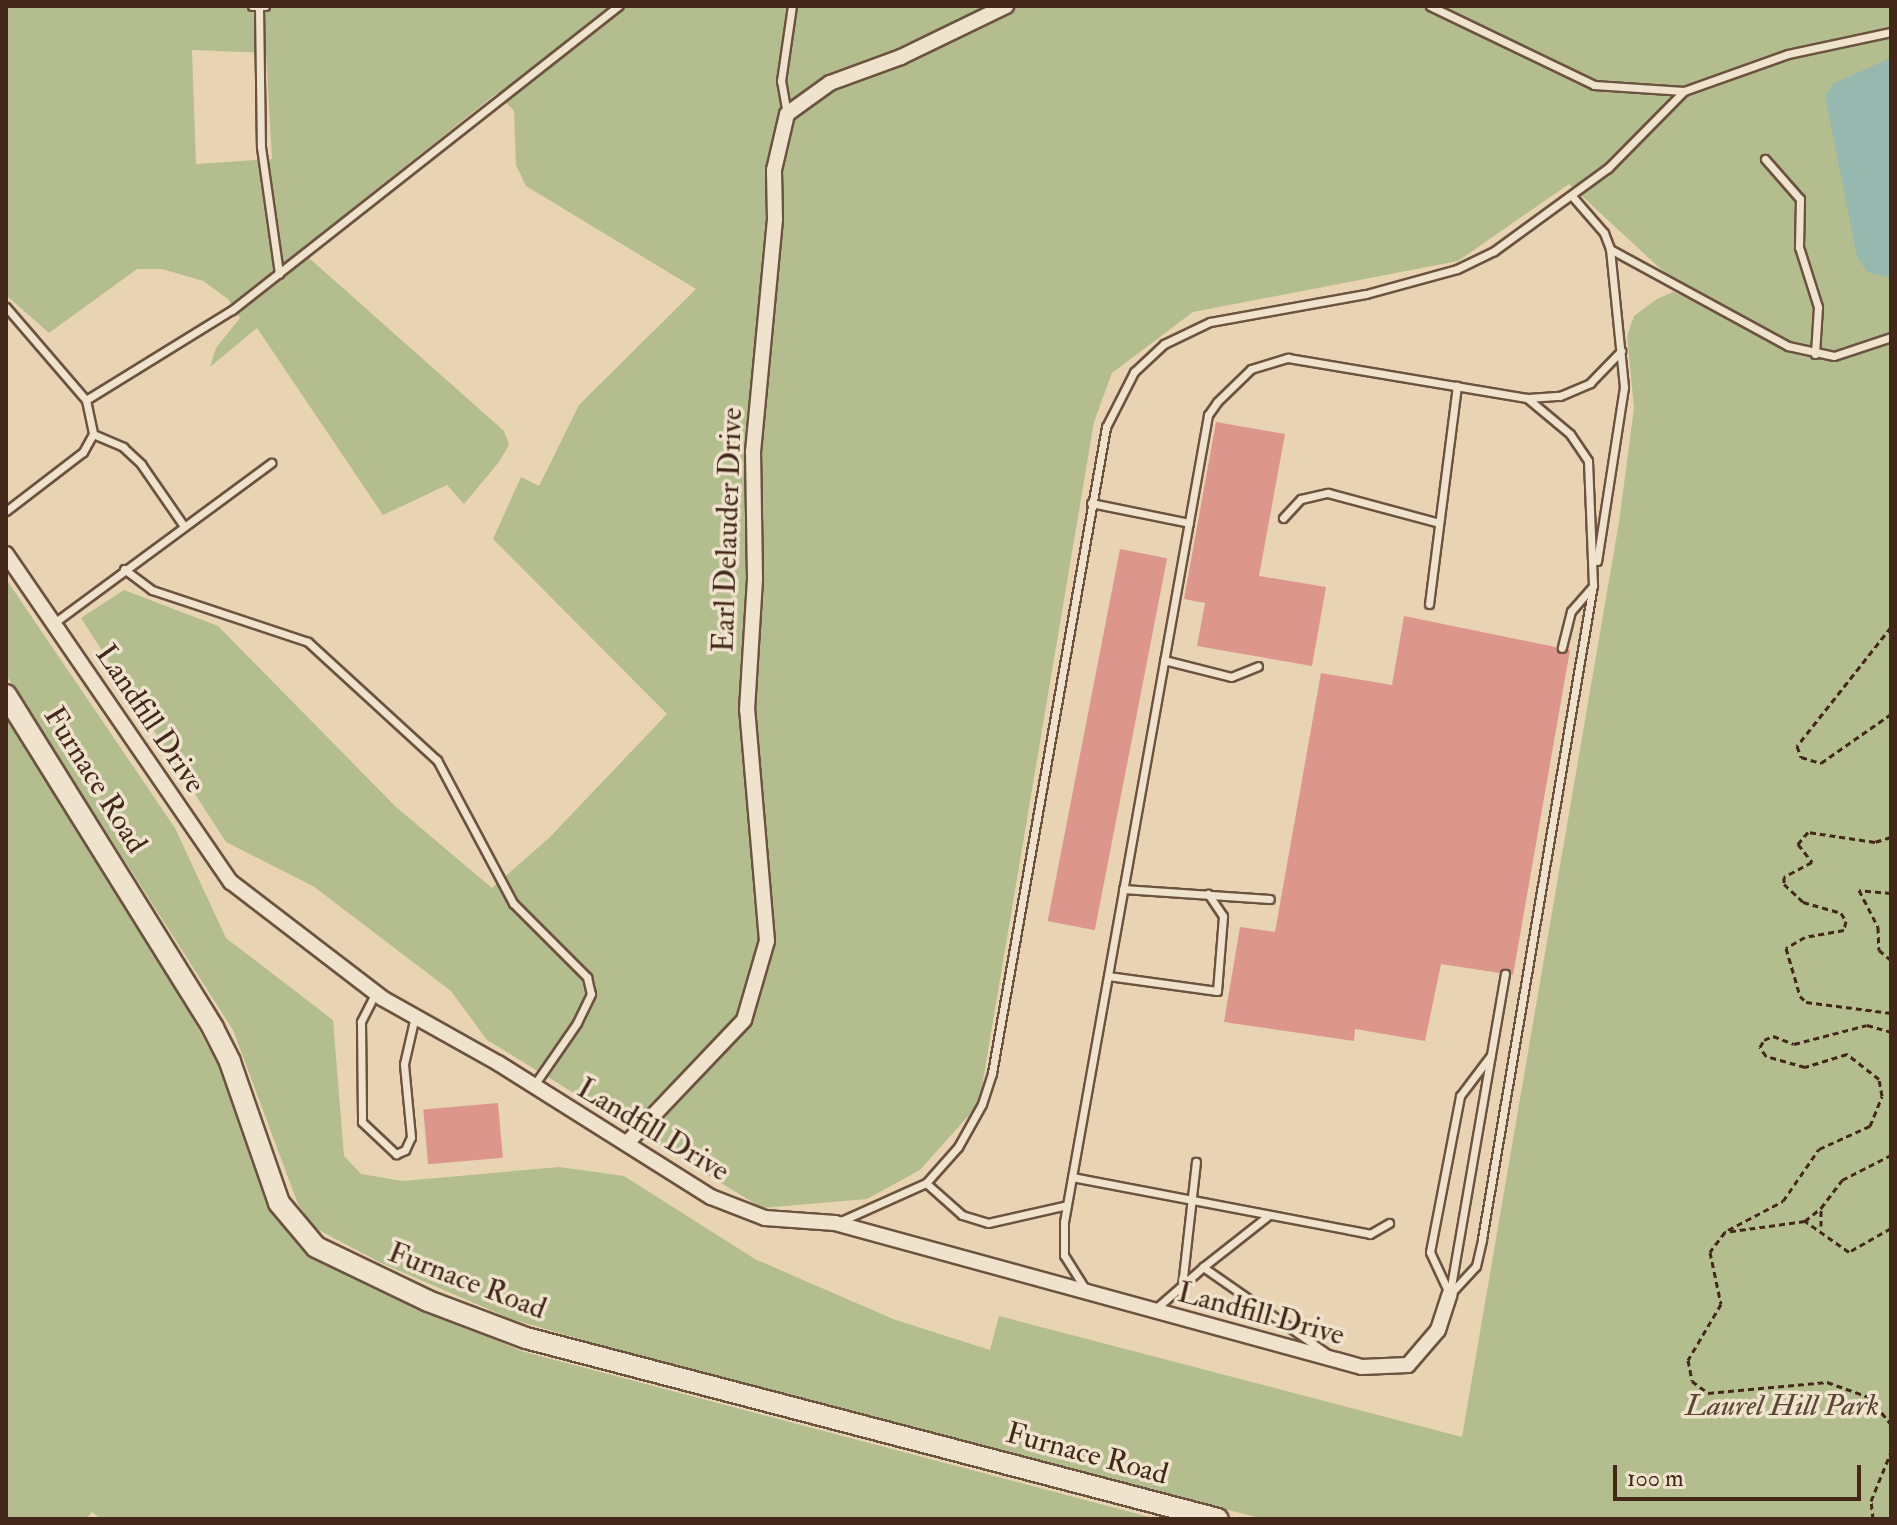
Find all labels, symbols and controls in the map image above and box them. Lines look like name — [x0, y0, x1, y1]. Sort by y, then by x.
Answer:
street label: Earl Delauder Drive — [706, 407, 750, 653]
street label: Landfill Drive — [87, 638, 213, 800]
street label: Furnace Road — [36, 700, 154, 860]
street label: Landfill Drive — [570, 1071, 736, 1189]
street label: Furnace Road — [383, 1234, 551, 1328]
street label: Landfill Drive — [1174, 1274, 1348, 1354]
park label: Laurel Hill Park — [1685, 1388, 1879, 1424]
street label: Furnace Road — [1002, 1415, 1172, 1493]
scale bar — [1617, 1449, 1865, 1499]
text: 100 m — [1627, 1463, 1684, 1494]

